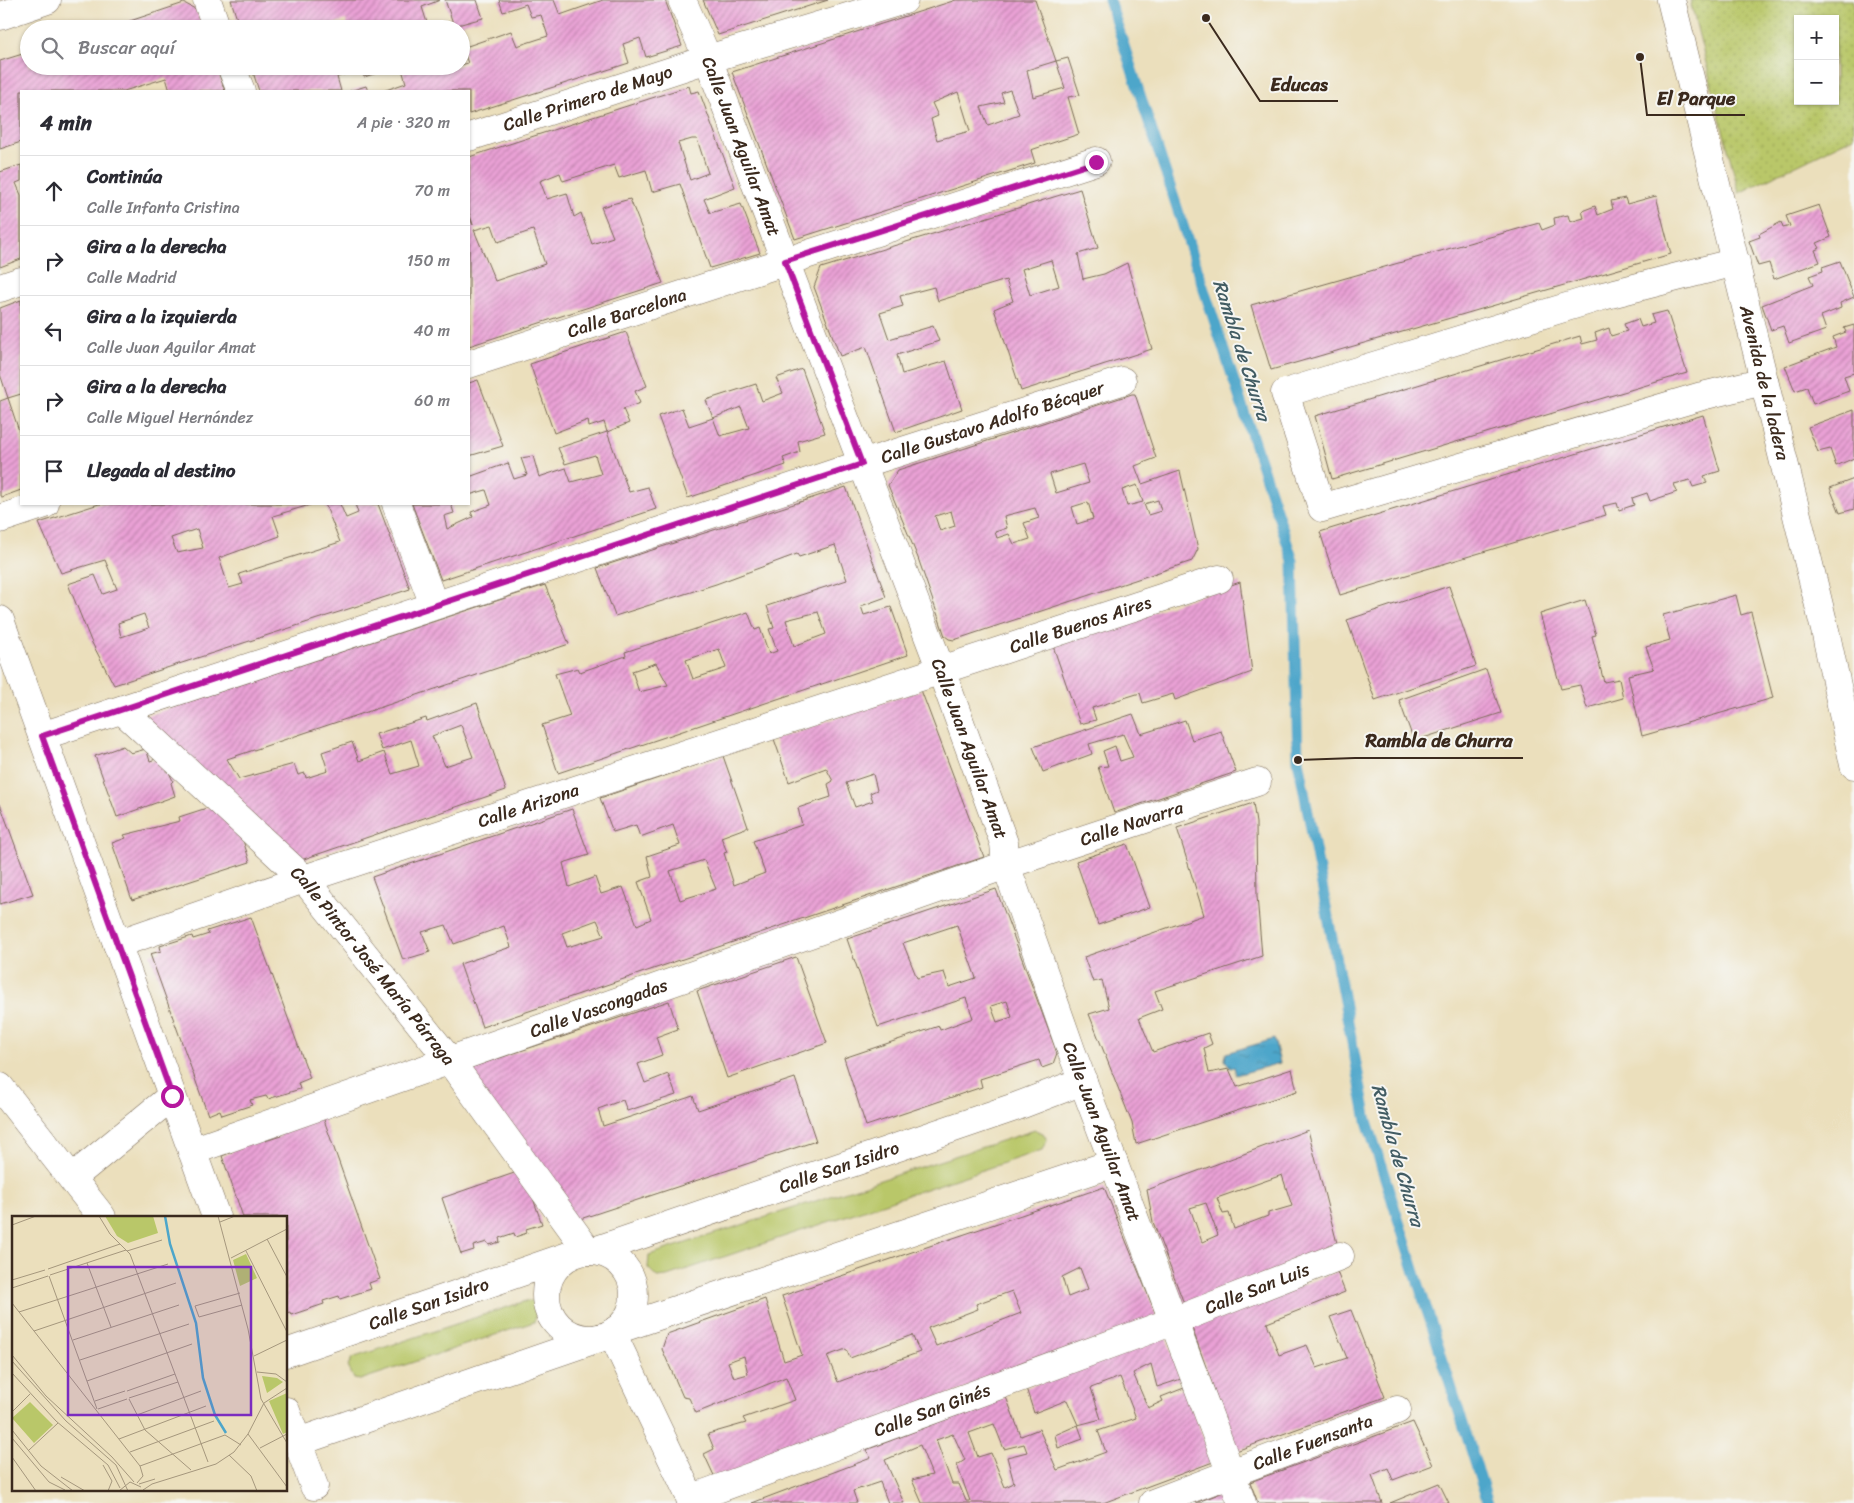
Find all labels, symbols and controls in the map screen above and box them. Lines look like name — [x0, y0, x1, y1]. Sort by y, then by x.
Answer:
map controls — [1794, 15, 1839, 105]
button: + — [1794, 15, 1839, 60]
search box — [20, 20, 470, 75]
text: Buscar aquí — [78, 31, 175, 64]
icon: search — [38, 34, 66, 62]
street label: Calle Juan Aguilar Amat — [692, 52, 790, 241]
street label: Calle Primero de Mayo — [499, 56, 677, 141]
button: − — [1794, 60, 1839, 105]
callout: Educas — [1260, 67, 1338, 101]
text: Educas — [1270, 68, 1329, 101]
callout: El Parque — [1647, 81, 1745, 115]
text: El Parque — [1657, 82, 1736, 115]
text: 4 min — [40, 104, 92, 142]
text: A pie · 320 m — [357, 108, 450, 137]
route end — [1085, 151, 1108, 174]
text: Continúa — [87, 160, 162, 193]
text: 70 m — [414, 176, 450, 205]
icon: ahead — [40, 177, 68, 205]
text: Calle Infanta Cristina — [87, 193, 240, 222]
text: Gira a la derecha — [87, 230, 226, 263]
text: 150 m — [407, 246, 450, 275]
icon: right — [40, 247, 68, 275]
text: Calle Madrid — [87, 263, 176, 292]
water label: Rambla de Churra — [1204, 275, 1281, 427]
street label: Calle Barcelona — [563, 279, 691, 347]
text: Gira a la izquierda — [87, 300, 237, 333]
street label: Avenida de la ladera — [1730, 301, 1799, 465]
text: 40 m — [413, 316, 450, 345]
icon: left — [40, 317, 68, 345]
text: Calle Juan Aguilar Amat — [87, 333, 256, 362]
text: Gira a la derecha — [87, 370, 226, 403]
street label: Calle Gustavo Adolfo Bécquer — [877, 371, 1110, 473]
text: 60 m — [414, 386, 450, 415]
icon: right — [40, 387, 68, 415]
text: Calle Miguel Hernández — [87, 403, 253, 432]
text: Llegada al destino — [87, 454, 236, 487]
icon: arrive — [40, 457, 68, 485]
street label: Calle Buenos Aires — [1005, 586, 1156, 663]
street label: Calle Juan Aguilar Amat — [922, 653, 1017, 844]
callout: Rambla de Churra — [1355, 724, 1523, 758]
text: Rambla de Churra — [1365, 724, 1513, 757]
street label: Calle Arizona — [473, 774, 584, 837]
street label: Calle Navarra — [1075, 791, 1188, 856]
street label: Calle Pintor José María Párraga — [283, 858, 464, 1073]
street label: Calle Vascongadas — [525, 969, 673, 1047]
street label: Calle Juan Aguilar Amat — [1053, 1037, 1150, 1227]
water label: Rambla de Churra — [1362, 1080, 1435, 1233]
route start — [161, 1085, 184, 1108]
street label: Calle San Isidro — [774, 1132, 904, 1203]
inset map — [12, 1216, 288, 1490]
street label: Calle San Luis — [1200, 1253, 1315, 1323]
street label: Calle San Isidro — [364, 1268, 493, 1339]
street label: Calle San Ginés — [869, 1373, 996, 1446]
street label: Calle Fuensanta — [1248, 1405, 1378, 1480]

